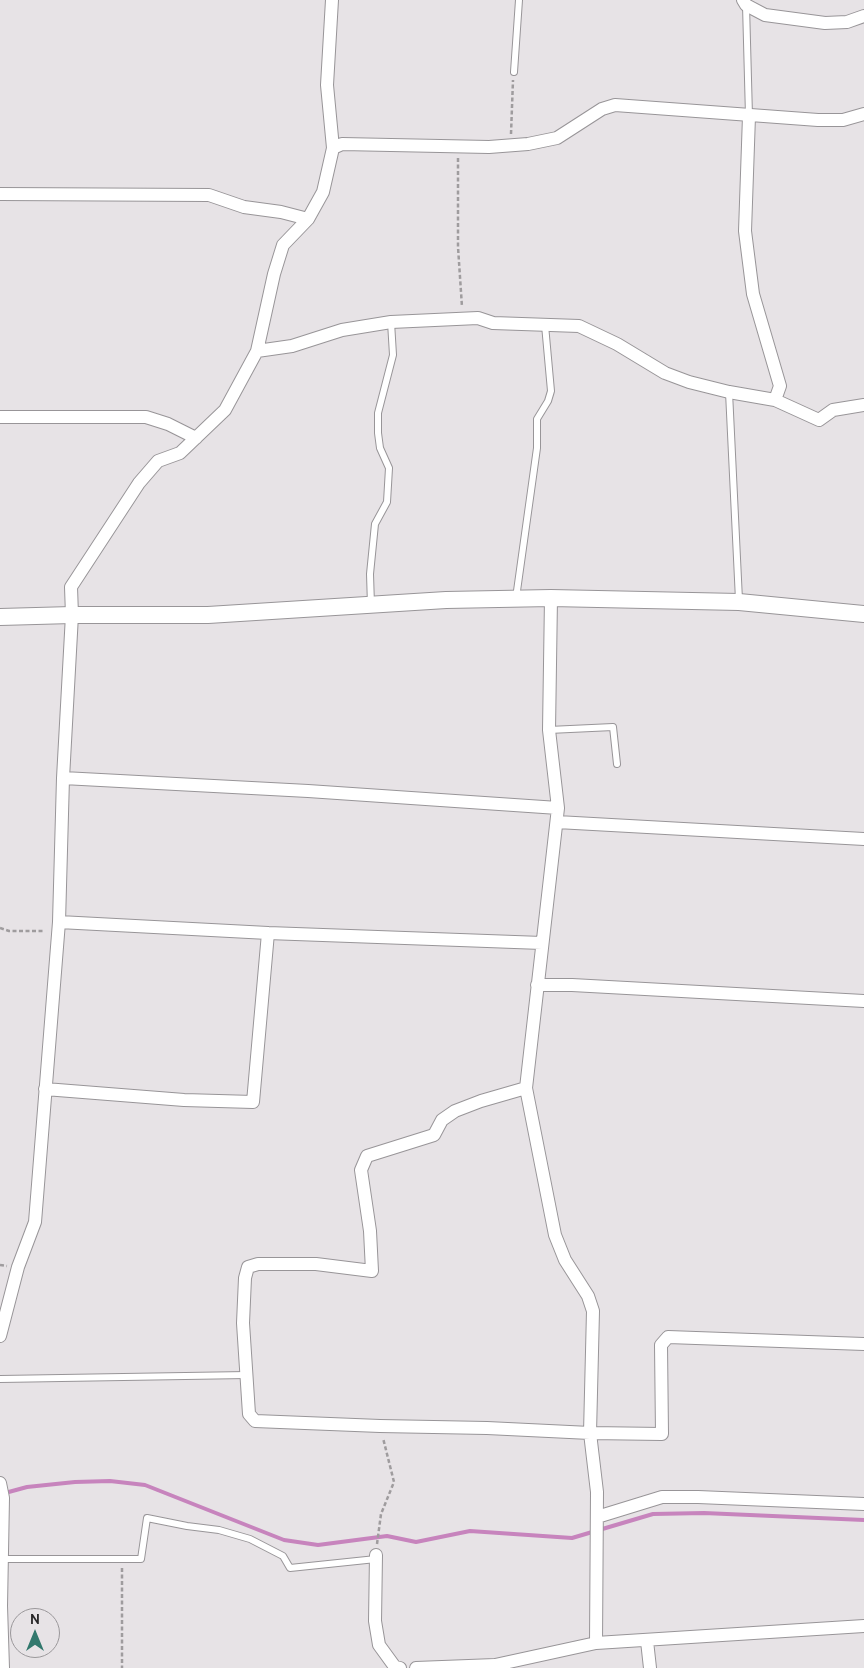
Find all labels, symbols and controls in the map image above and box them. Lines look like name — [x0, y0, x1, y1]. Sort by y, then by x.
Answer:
north arrow — [10, 1608, 60, 1658]
text: N — [30, 1610, 40, 1628]

